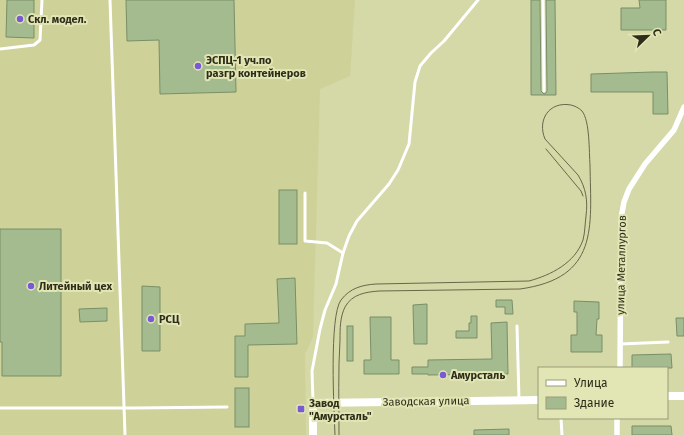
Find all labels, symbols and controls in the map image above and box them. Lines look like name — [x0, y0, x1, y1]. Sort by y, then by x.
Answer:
place label: Скл. модел. — [28, 13, 87, 26]
marker: Скл. модел. — [15, 14, 25, 24]
north arrow — [628, 16, 668, 56]
text: С — [650, 27, 664, 38]
place label: ЭСПЦ-1 уч.по разгр контейнеров — [206, 54, 306, 80]
marker: ЭСПЦ-1 уч.по разгр контейнеров — [193, 61, 203, 71]
street label: улица Металлургов — [614, 215, 629, 315]
place label: Литейный цех — [39, 280, 112, 293]
marker: Литейный цех — [26, 281, 36, 291]
place label: РСЦ — [159, 313, 180, 326]
marker: РСЦ — [146, 314, 156, 324]
legend — [538, 367, 668, 419]
place label: Амурсталь — [450, 369, 505, 382]
marker: Амурсталь — [438, 370, 448, 380]
text: Улица — [574, 376, 608, 390]
street label: Заводская улица — [383, 394, 469, 409]
text: Здание — [574, 396, 614, 410]
place label: Завод "Амурсталь" — [308, 397, 372, 423]
marker: Завод "Амурсталь" — [296, 404, 306, 414]

